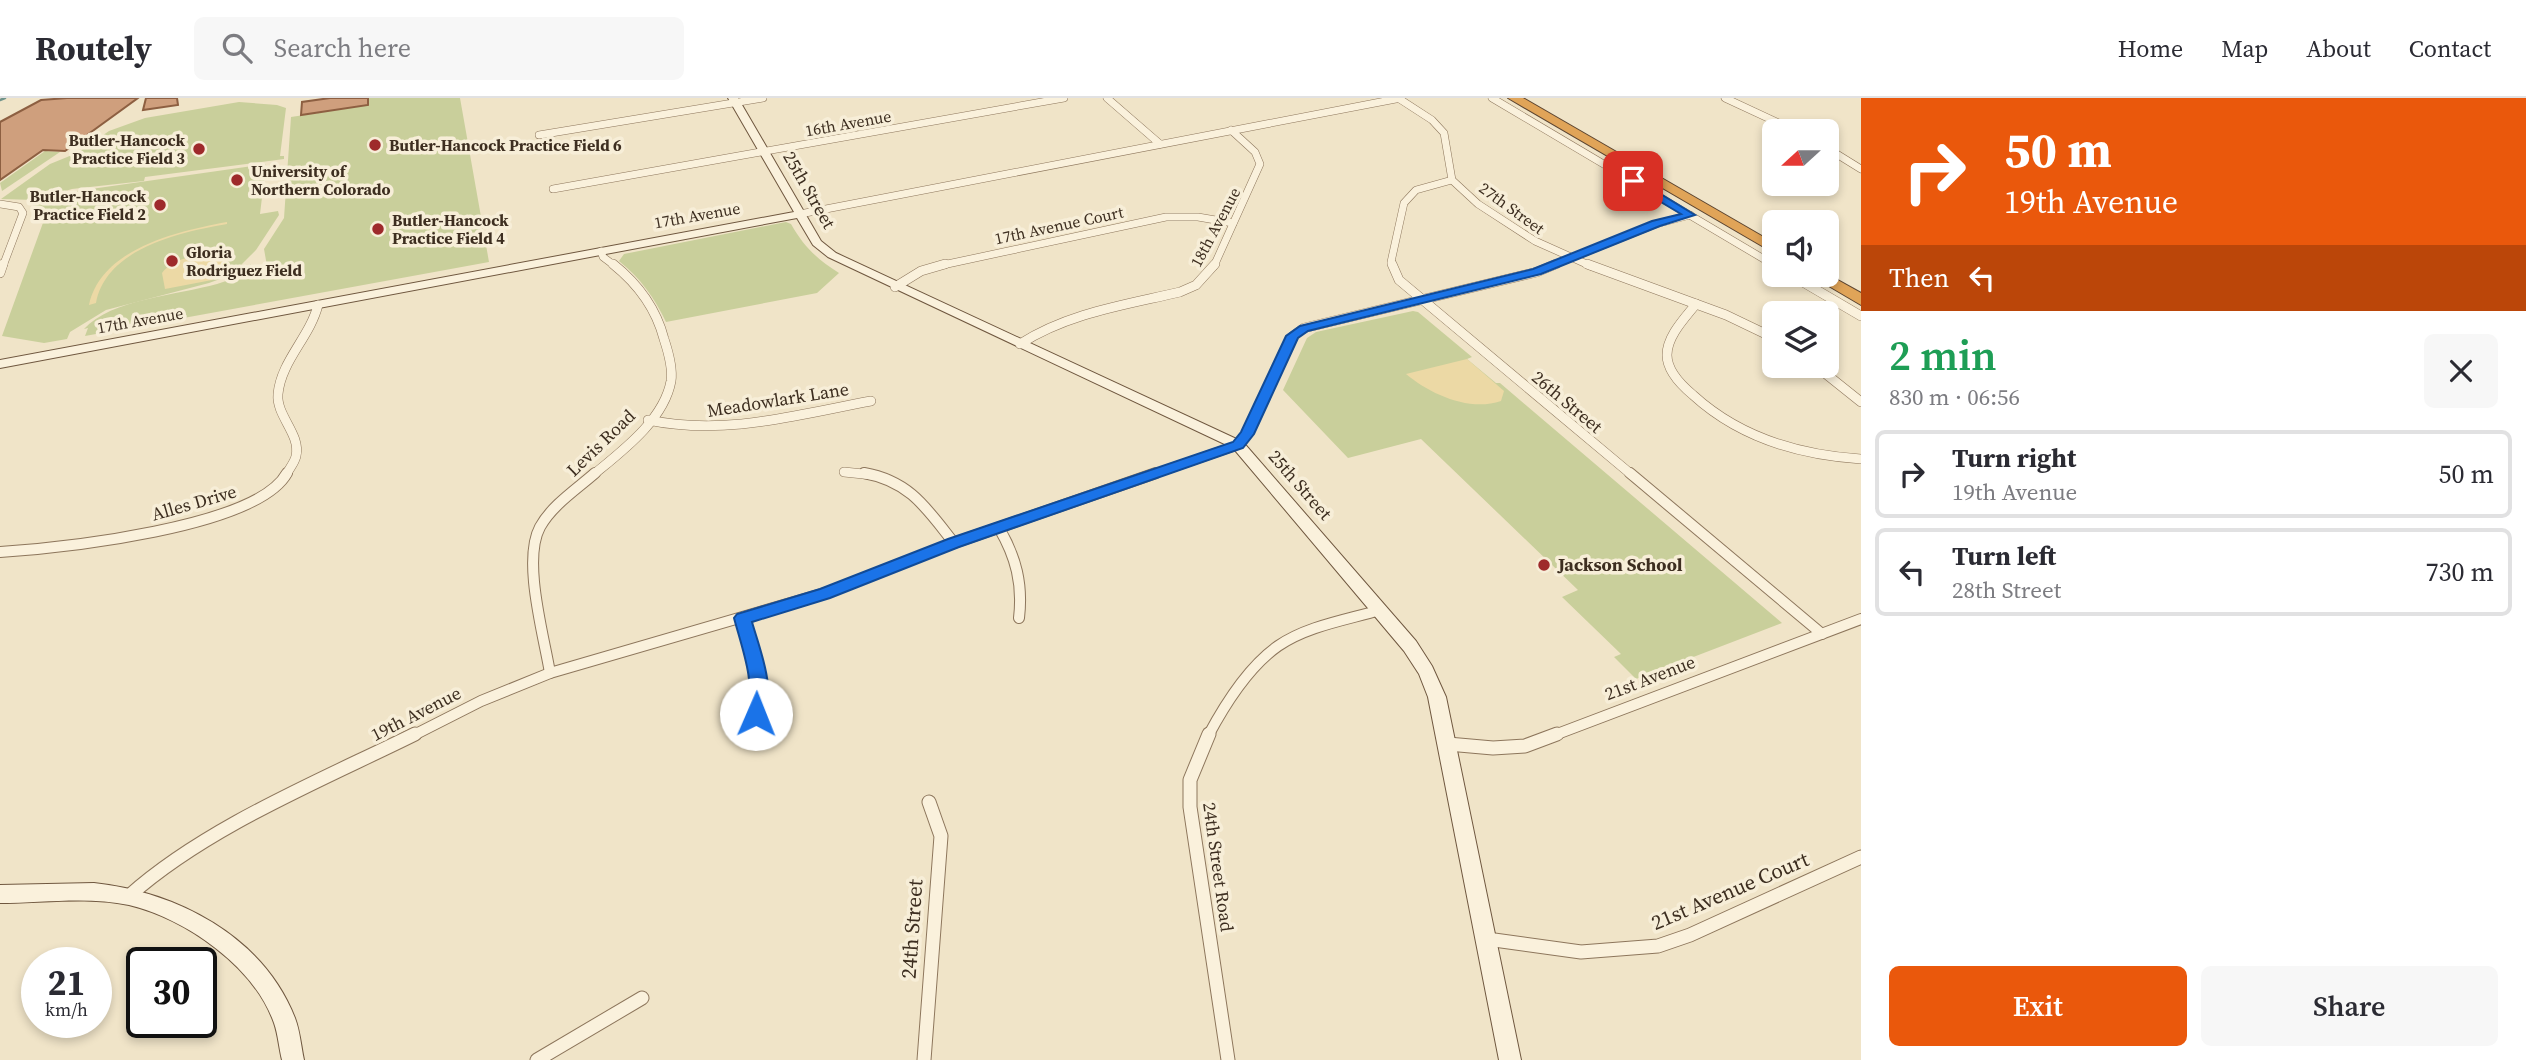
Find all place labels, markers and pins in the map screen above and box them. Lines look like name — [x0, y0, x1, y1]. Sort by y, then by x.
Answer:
place label: Butler-Hancock Practice Field 3 — [68, 129, 185, 169]
place label: Butler-Hancock Practice Field 6 — [389, 134, 622, 156]
marker: Butler-Hancock Practice Field 6 — [367, 137, 383, 153]
marker: Butler-Hancock Practice Field 3 — [191, 141, 207, 157]
pin — [1603, 151, 1663, 211]
place label: University of Northern Colorado — [251, 160, 391, 200]
marker: University of Northern Colorado — [229, 172, 245, 188]
place label: Butler-Hancock Practice Field 2 — [29, 185, 146, 225]
marker: Butler-Hancock Practice Field 2 — [152, 197, 168, 213]
place label: Butler-Hancock Practice Field 4 — [392, 209, 509, 249]
marker: Butler-Hancock Practice Field 4 — [370, 221, 386, 237]
place label: Gloria Rodriguez Field — [186, 241, 303, 281]
marker: Gloria Rodriguez Field — [164, 253, 180, 269]
place label: Jackson School — [1557, 552, 1683, 577]
marker: Jackson School — [1536, 557, 1552, 573]

